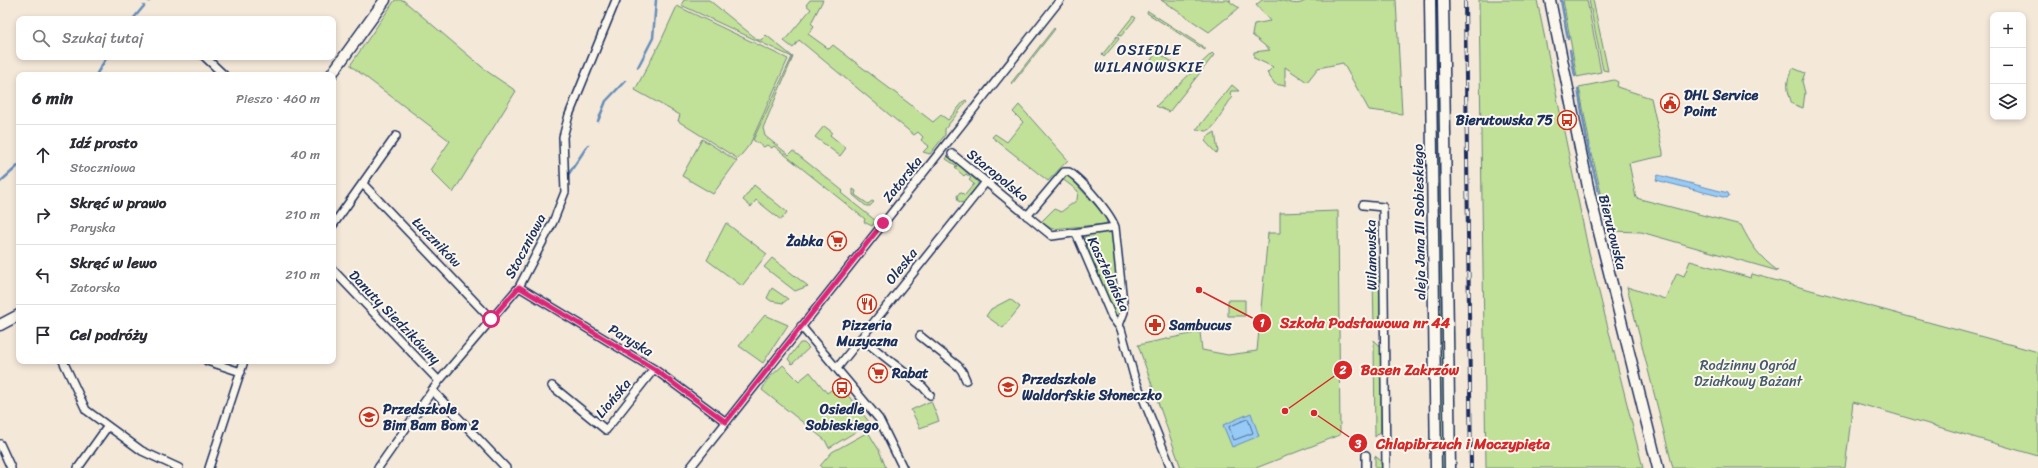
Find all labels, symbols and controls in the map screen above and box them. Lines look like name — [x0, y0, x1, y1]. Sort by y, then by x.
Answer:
map controls — [1990, 12, 2026, 120]
button: + — [1990, 12, 2026, 48]
search box — [16, 16, 336, 60]
text: Szukaj tutaj — [62, 25, 143, 51]
icon: search — [30, 27, 52, 49]
district label: OSIEDLE WILANOWSKIE — [1094, 37, 1205, 80]
button: − — [1990, 48, 2026, 84]
text: 6 min — [32, 83, 73, 113]
place label: DHL Service Point — [1684, 83, 1758, 124]
button: layers — [1990, 84, 2026, 120]
text: Pieszo · 460 m — [236, 87, 320, 110]
public building icon: DHL Service Point — [1659, 92, 1681, 114]
place label: Bierutowska 75 — [1456, 108, 1553, 133]
bus stop icon: Bierutowska 75 — [1556, 109, 1578, 131]
text: Idź prosto — [70, 130, 138, 156]
street label: Staropolska — [961, 142, 1034, 208]
text: 40 m — [290, 143, 320, 166]
icon: ahead — [32, 144, 54, 166]
street label: aleja Jana III Sobieskiego — [1406, 144, 1433, 300]
street label: Zatorska — [876, 150, 929, 208]
text: Stoczniowa — [70, 156, 136, 179]
text: Skręć w prawo — [70, 190, 166, 216]
street label: Bierutowska — [1591, 192, 1634, 273]
text: 210 m — [285, 203, 320, 226]
icon: right — [32, 204, 54, 226]
street label: Stoczniowa — [498, 209, 553, 283]
street label: Łuczników — [406, 211, 468, 274]
route end — [874, 214, 892, 232]
text: Paryska — [70, 216, 115, 239]
street label: Wilanowska — [1358, 219, 1385, 291]
place label: Żabka — [785, 229, 824, 254]
supermarket icon: Żabka — [826, 230, 848, 252]
street label: Kasztelańska — [1080, 232, 1137, 316]
street label: Oleska — [879, 242, 925, 290]
text: Skręć w lewo — [70, 250, 157, 276]
text: 210 m — [285, 263, 320, 286]
icon: left — [32, 264, 54, 286]
street label: Danuty Siedzikówny — [343, 264, 447, 371]
text: Zatorska — [70, 276, 120, 299]
restaurant icon: Pizzeria Muzyczna — [856, 293, 878, 315]
callout: Szkoła Podstawowa nr 44 — [1252, 309, 1458, 336]
route start — [482, 310, 500, 328]
text: Szkoła Podstawowa nr 44 — [1279, 310, 1451, 336]
text: 1 — [1259, 312, 1265, 334]
place label: Pizzeria Muzyczna — [835, 313, 898, 354]
place label: Sambucus — [1168, 313, 1232, 338]
pharmacy icon: Sambucus — [1144, 314, 1166, 336]
street label: Paryska — [603, 317, 659, 364]
text: Cel podróży — [70, 322, 147, 348]
icon: arrive — [32, 324, 54, 346]
park label: Rodzinny Ogród Działkowy Bażant — [1694, 353, 1803, 394]
callout: Basen Zakrzów — [1333, 357, 1468, 384]
text: Basen Zakrzów — [1361, 357, 1460, 383]
text: 2 — [1339, 359, 1347, 381]
place label: Rabat — [891, 361, 929, 386]
supermarket icon: Rabat — [867, 362, 889, 384]
place label: Przedszkole Waldorfskie Słoneczko — [1022, 367, 1163, 408]
street label: Liońska — [589, 373, 638, 424]
school or university icon: Przedszkole Waldorfskie Słoneczko — [997, 376, 1019, 398]
bus stop icon: Osiedle Sobieskiego — [831, 377, 853, 399]
place label: Przedszkole Bim Bam Bom 2 — [383, 397, 480, 438]
place label: Osiedle Sobieskiego — [804, 397, 879, 438]
school or university icon: Przedszkole Bim Bam Bom 2 — [358, 406, 380, 428]
callout: Chlapibrzuch i Moczypięta — [1348, 430, 1558, 457]
text: Chlapibrzuch i Moczypięta — [1375, 431, 1550, 457]
text: 3 — [1354, 433, 1362, 455]

